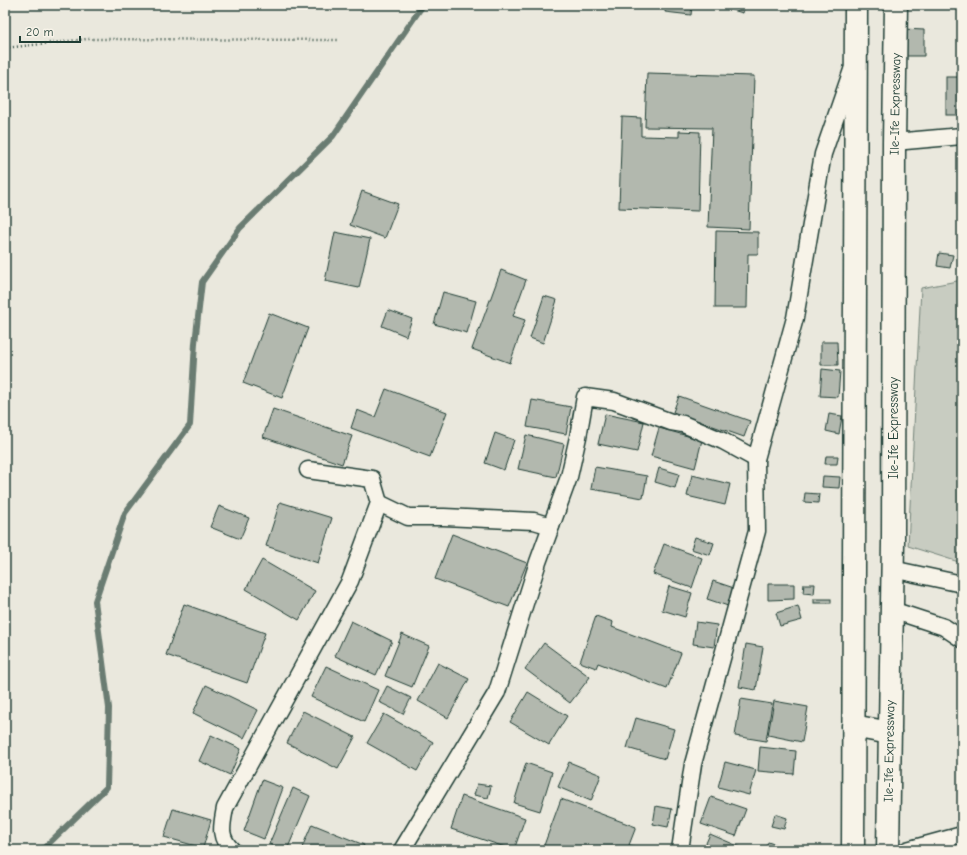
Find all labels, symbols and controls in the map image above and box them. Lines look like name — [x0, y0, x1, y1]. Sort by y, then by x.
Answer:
scale bar — [20, 18, 80, 44]
text: 20 m — [26, 25, 54, 39]
street label: Ile-Ife Expressway — [887, 53, 903, 155]
street label: Ile-Ife Expressway — [886, 377, 901, 479]
street label: Ile-Ife Expressway — [881, 700, 897, 802]

